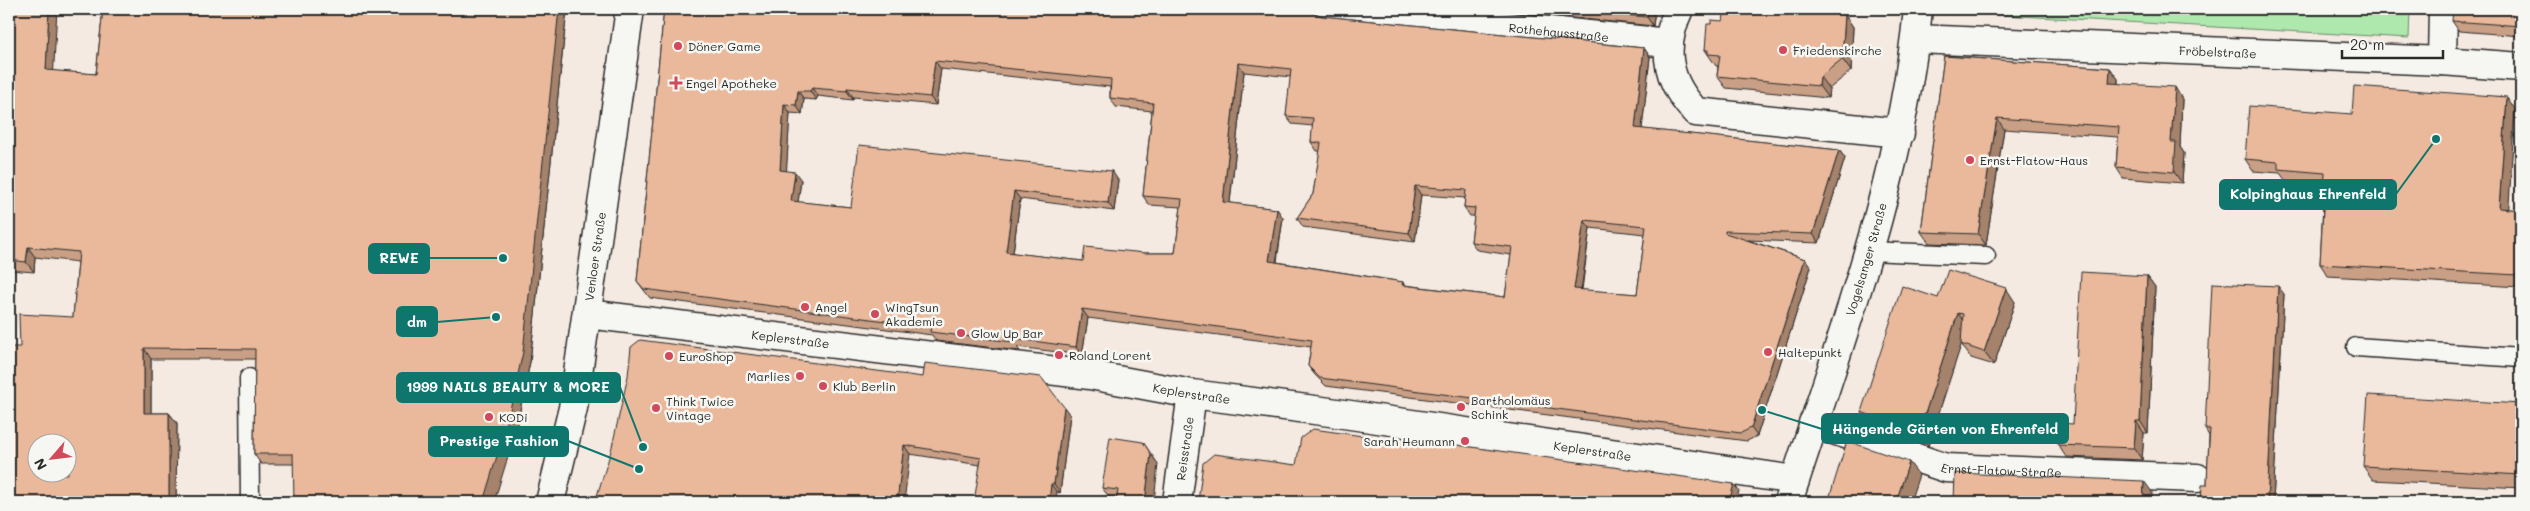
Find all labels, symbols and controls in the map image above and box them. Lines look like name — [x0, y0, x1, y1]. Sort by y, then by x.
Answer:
street label: Rothehausstraße — [1508, 19, 1610, 45]
scale bar — [2342, 28, 2444, 60]
text: 20 m — [2350, 34, 2384, 54]
place label: Döner Game — [688, 38, 761, 54]
marker: Döner Game — [672, 40, 684, 52]
place label: Friedenskirche — [1793, 42, 1882, 58]
street label: Fröbelstraße — [2179, 42, 2257, 61]
marker: Friedenskirche — [1777, 44, 1789, 56]
place label: Engel Apotheke — [686, 75, 777, 91]
marker: Engel Apotheke — [670, 77, 682, 89]
place label: Ernst-Flatow-Haus — [1980, 152, 2088, 168]
marker: Ernst-Flatow-Haus — [1964, 154, 1976, 166]
callout: Kolpinghaus Ehrenfeld — [2220, 180, 2396, 209]
text: Kolpinghaus Ehrenfeld — [2230, 184, 2386, 203]
street label: Vogelsanger Straße — [1842, 201, 1890, 318]
street label: Venloer Straße — [580, 211, 609, 302]
callout: REWE — [369, 244, 429, 273]
text: REWE — [379, 248, 419, 267]
place label: Angel — [815, 299, 847, 315]
place label: WingTsun Akademie — [885, 299, 943, 329]
marker: Angel — [799, 301, 811, 313]
callout: dm — [397, 307, 437, 336]
marker: WingTsun Akademie — [869, 308, 881, 320]
text: dm — [407, 312, 427, 331]
place label: Glow Up Bar — [971, 325, 1043, 341]
street label: Keplerstraße — [751, 326, 830, 351]
marker: Glow Up Bar — [955, 327, 967, 339]
place label: Haltepunkt — [1778, 344, 1842, 360]
marker: Haltepunkt — [1762, 346, 1774, 358]
place label: Roland Lorent — [1069, 347, 1151, 363]
place label: EuroShop — [679, 348, 734, 364]
marker: Roland Lorent — [1053, 349, 1065, 361]
marker: EuroShop — [663, 350, 675, 362]
place label: Marlies — [747, 368, 790, 384]
marker: Marlies — [794, 370, 806, 382]
callout: 1999 NAILS BEAUTY & MORE — [397, 373, 620, 402]
text: 1999 NAILS BEAUTY & MORE — [406, 377, 610, 396]
place label: Klub Berlin — [833, 378, 896, 394]
street label: Keplerstraße — [1152, 379, 1231, 407]
marker: Klub Berlin — [817, 380, 829, 392]
place label: Bartholomäus Schink — [1471, 392, 1551, 422]
place label: Think Twice Vintage — [666, 393, 734, 423]
marker: Bartholomäus Schink — [1455, 401, 1467, 413]
marker: Think Twice Vintage — [650, 402, 662, 414]
place label: KODi — [499, 409, 528, 425]
marker: KODi — [483, 411, 495, 423]
callout: Hängende Gärten von Ehrenfeld — [1822, 414, 2068, 443]
street label: Reisstraße — [1172, 416, 1197, 481]
text: Hängende Gärten von Ehrenfeld — [1832, 419, 2058, 438]
callout: Prestige Fashion — [429, 427, 568, 456]
text: Prestige Fashion — [440, 431, 558, 450]
place label: Sarah Heumann — [1364, 433, 1455, 449]
north arrow — [28, 434, 78, 484]
marker: Sarah Heumann — [1459, 435, 1471, 447]
street label: Keplerstraße — [1553, 437, 1633, 464]
text: N — [29, 455, 51, 473]
street label: Ernst-Flatow-Straße — [1939, 459, 2062, 481]

